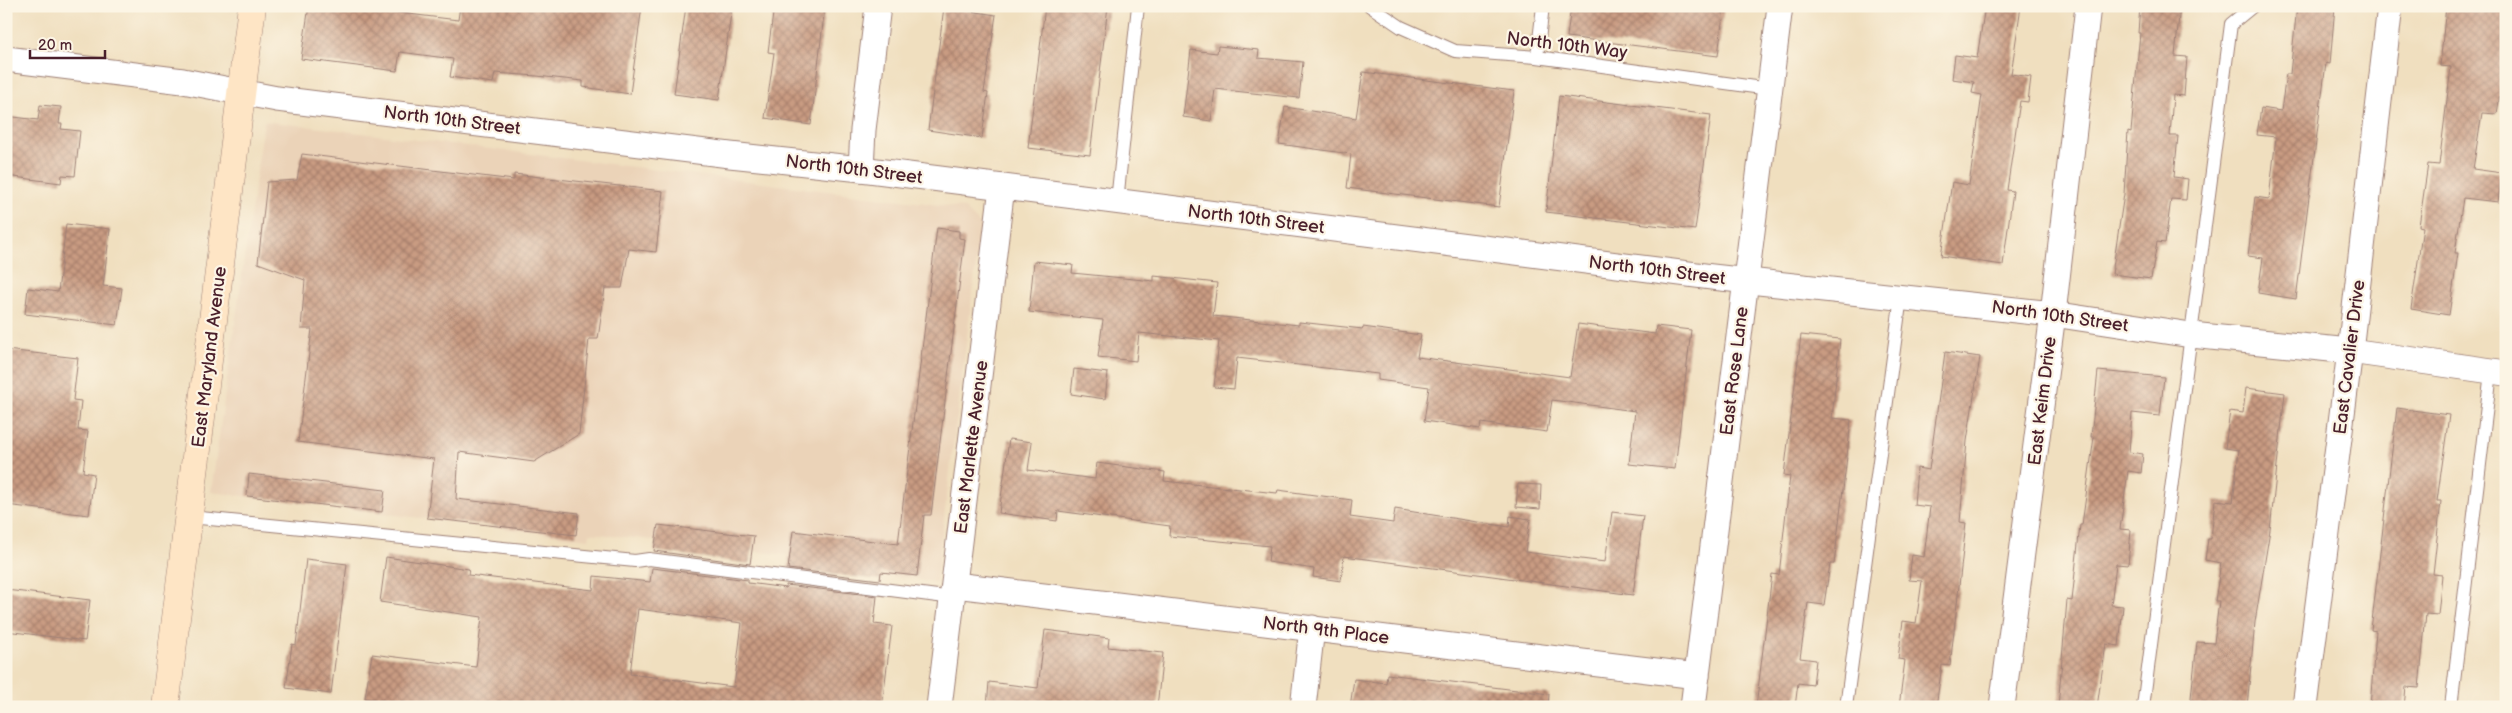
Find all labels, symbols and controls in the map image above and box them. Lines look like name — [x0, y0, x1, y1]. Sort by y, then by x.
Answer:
scale bar — [30, 28, 105, 60]
street label: North 10th Way — [1505, 28, 1629, 63]
text: 20 m — [38, 36, 72, 55]
street label: North 10th Street — [382, 102, 522, 139]
street label: North 10th Street — [784, 151, 924, 188]
street label: North 10th Street — [1186, 201, 1326, 238]
street label: North 10th Street — [1587, 252, 1727, 289]
street label: East Maryland Avenue — [188, 265, 231, 449]
street label: East Cavalier Drive — [2330, 278, 2369, 436]
street label: North 10th Street — [1990, 297, 2130, 337]
street label: East Rose Lane — [1716, 305, 1753, 437]
street label: East Keim Drive — [2024, 335, 2061, 467]
street label: East Marlette Avenue — [950, 359, 993, 535]
street label: North 9th Place — [1262, 612, 1391, 649]

